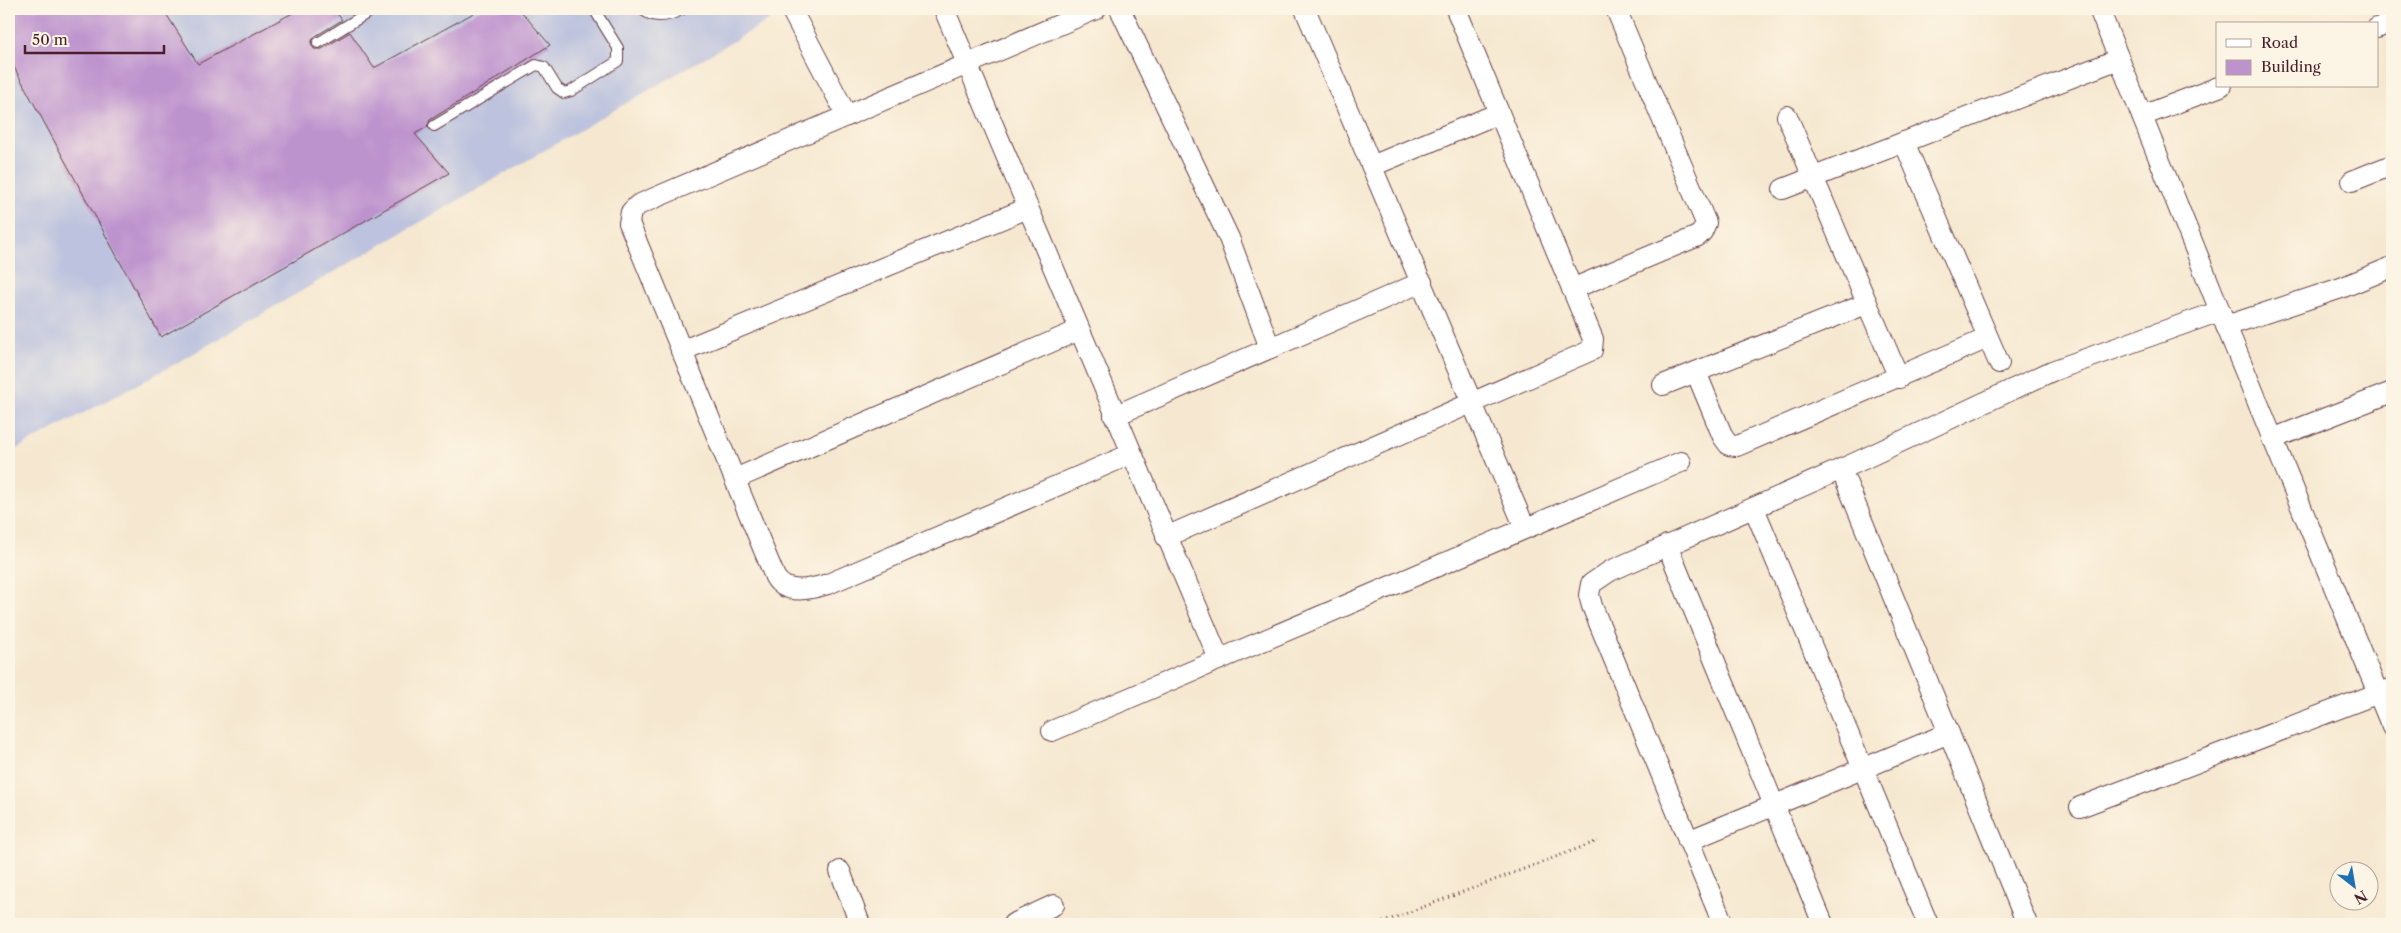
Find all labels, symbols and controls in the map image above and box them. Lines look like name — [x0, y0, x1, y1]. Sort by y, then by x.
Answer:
scale bar — [25, 22, 164, 54]
legend — [2216, 22, 2378, 88]
text: 50 m — [32, 30, 68, 49]
text: Road — [2261, 33, 2298, 52]
text: Building — [2261, 57, 2321, 76]
north arrow — [2328, 860, 2378, 910]
text: N — [2351, 886, 2371, 908]

